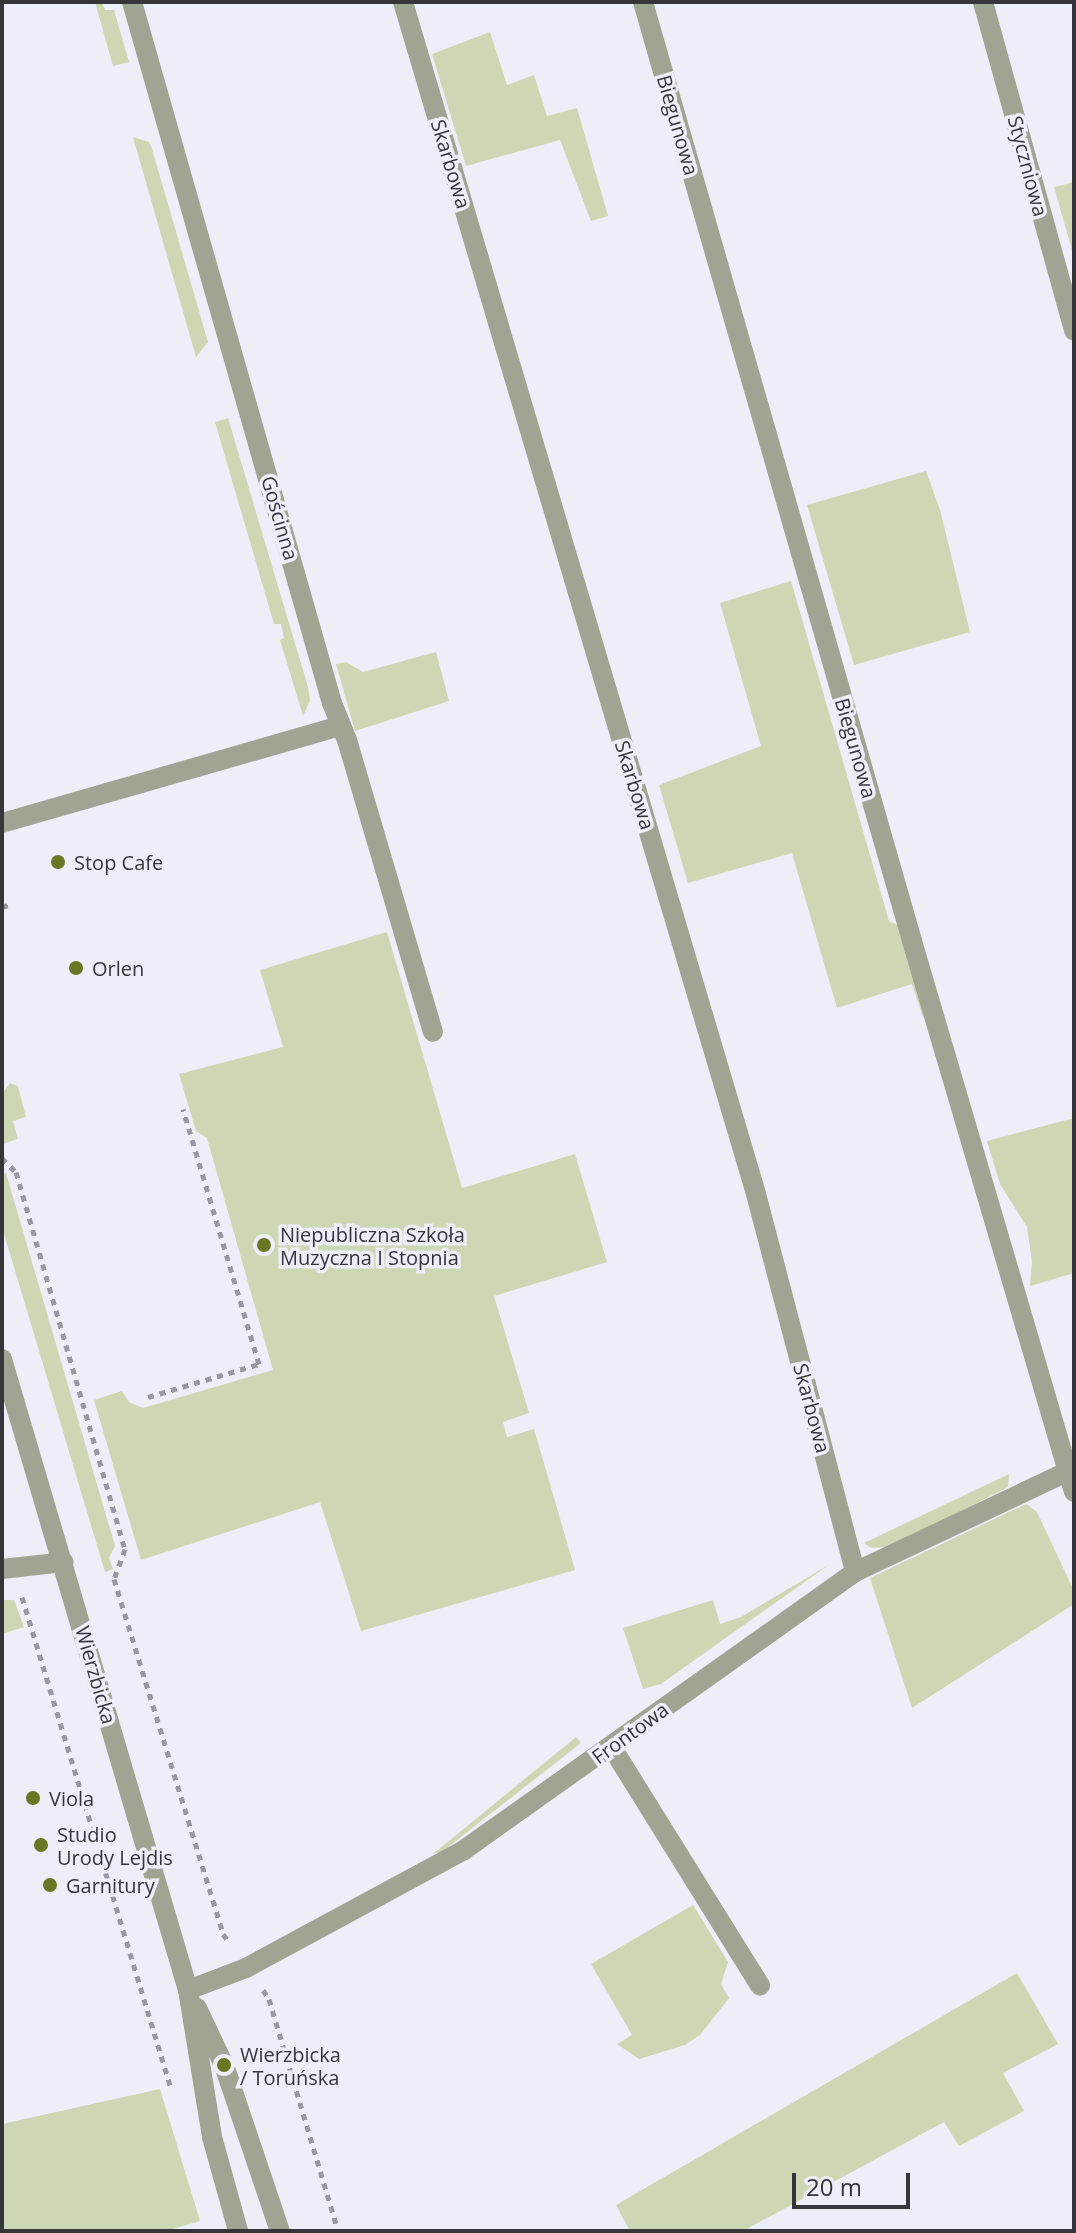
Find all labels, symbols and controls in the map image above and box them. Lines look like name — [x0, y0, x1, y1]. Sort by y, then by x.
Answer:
street label: Biegunowa — [652, 72, 704, 178]
street label: Styczniowa — [1003, 113, 1053, 219]
street label: Skarbowa — [426, 117, 476, 211]
street label: Gościnna — [257, 473, 303, 563]
street label: Biegunowa — [830, 695, 882, 801]
street label: Skarbowa — [610, 738, 660, 832]
place label: Stop Cafe — [74, 850, 163, 874]
marker: Stop Cafe — [49, 853, 67, 871]
place label: Orlen — [92, 956, 144, 980]
marker: Orlen — [67, 959, 85, 977]
place label: Niepubliczna Szkoła Muzyczna I Stopnia — [280, 1222, 465, 1269]
marker: Niepubliczna Szkoła Muzyczna I Stopnia — [255, 1236, 273, 1254]
street label: Skarbowa — [789, 1361, 835, 1455]
street label: Wierzbicka — [71, 1623, 121, 1727]
street label: Frontowa — [587, 1697, 673, 1769]
place label: Viola — [49, 1786, 94, 1810]
marker: Viola — [24, 1789, 42, 1807]
place label: Studio Urody Lejdis — [57, 1822, 173, 1869]
marker: Studio Urody Lejdis — [32, 1836, 50, 1854]
place label: Garnitury — [66, 1873, 155, 1897]
marker: Garnitury — [41, 1876, 59, 1894]
place label: Wierzbicka / Toruńska — [240, 2042, 341, 2089]
marker: Wierzbicka / Toruńska — [215, 2056, 233, 2074]
scale bar — [796, 2157, 914, 2207]
text: 20 m — [806, 2170, 862, 2203]

